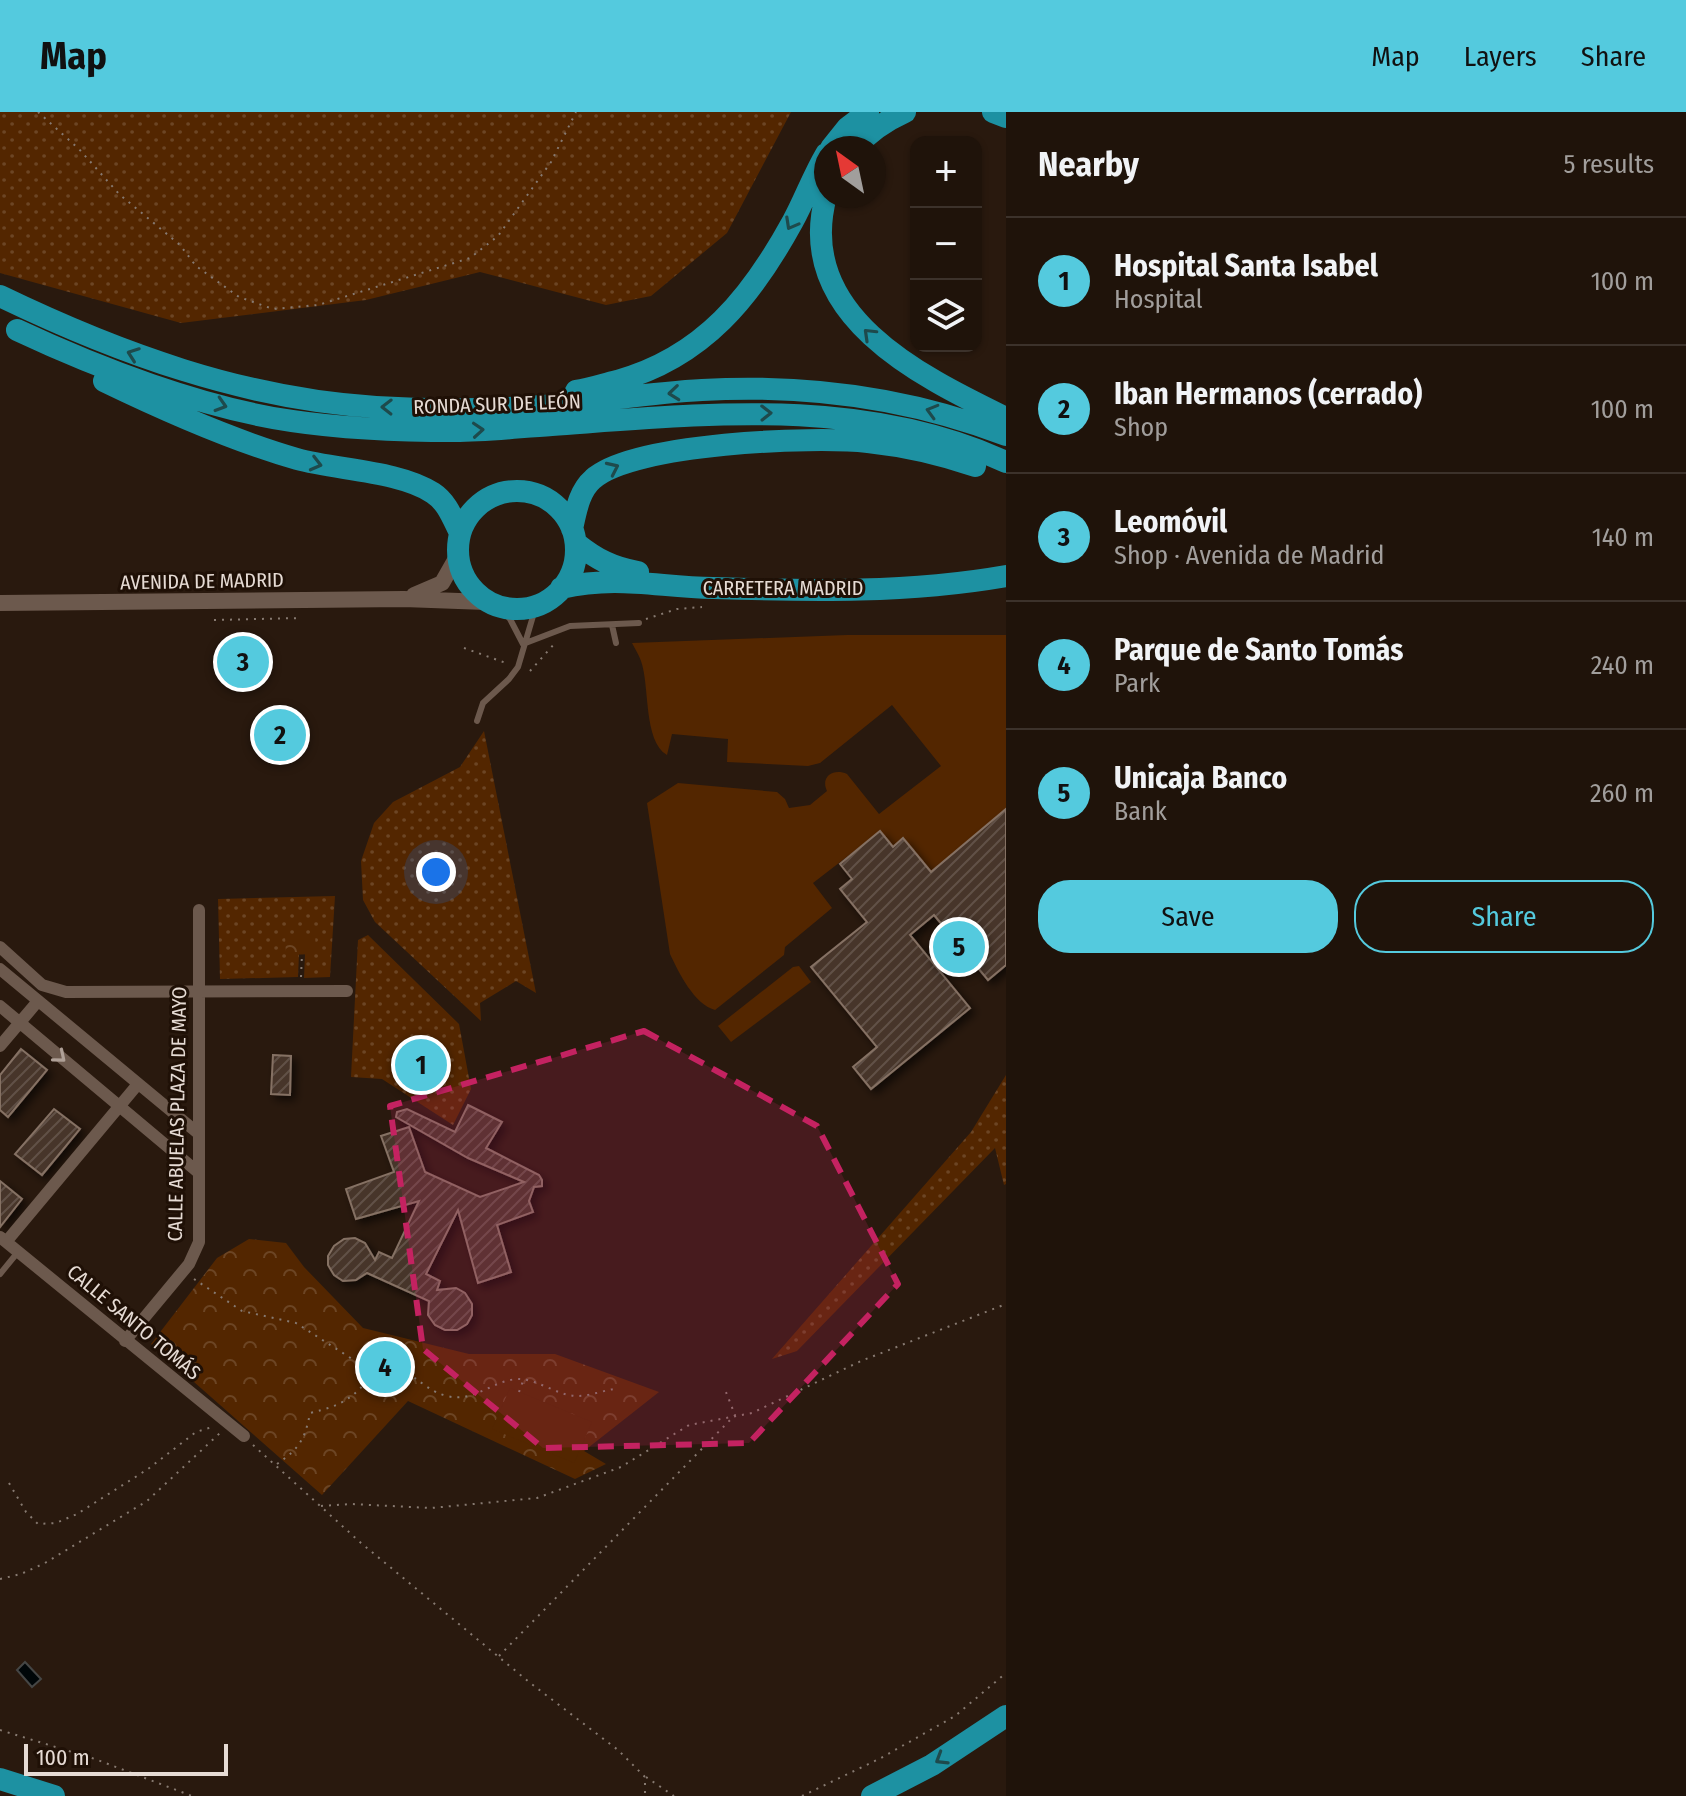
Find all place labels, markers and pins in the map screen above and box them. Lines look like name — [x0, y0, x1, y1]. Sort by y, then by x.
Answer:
pin: 3 — [217, 632, 269, 692]
pin: 2 — [254, 705, 306, 765]
pin: 5 — [933, 917, 985, 977]
pin: 1 — [395, 1035, 447, 1095]
pin: 4 — [359, 1337, 411, 1397]

